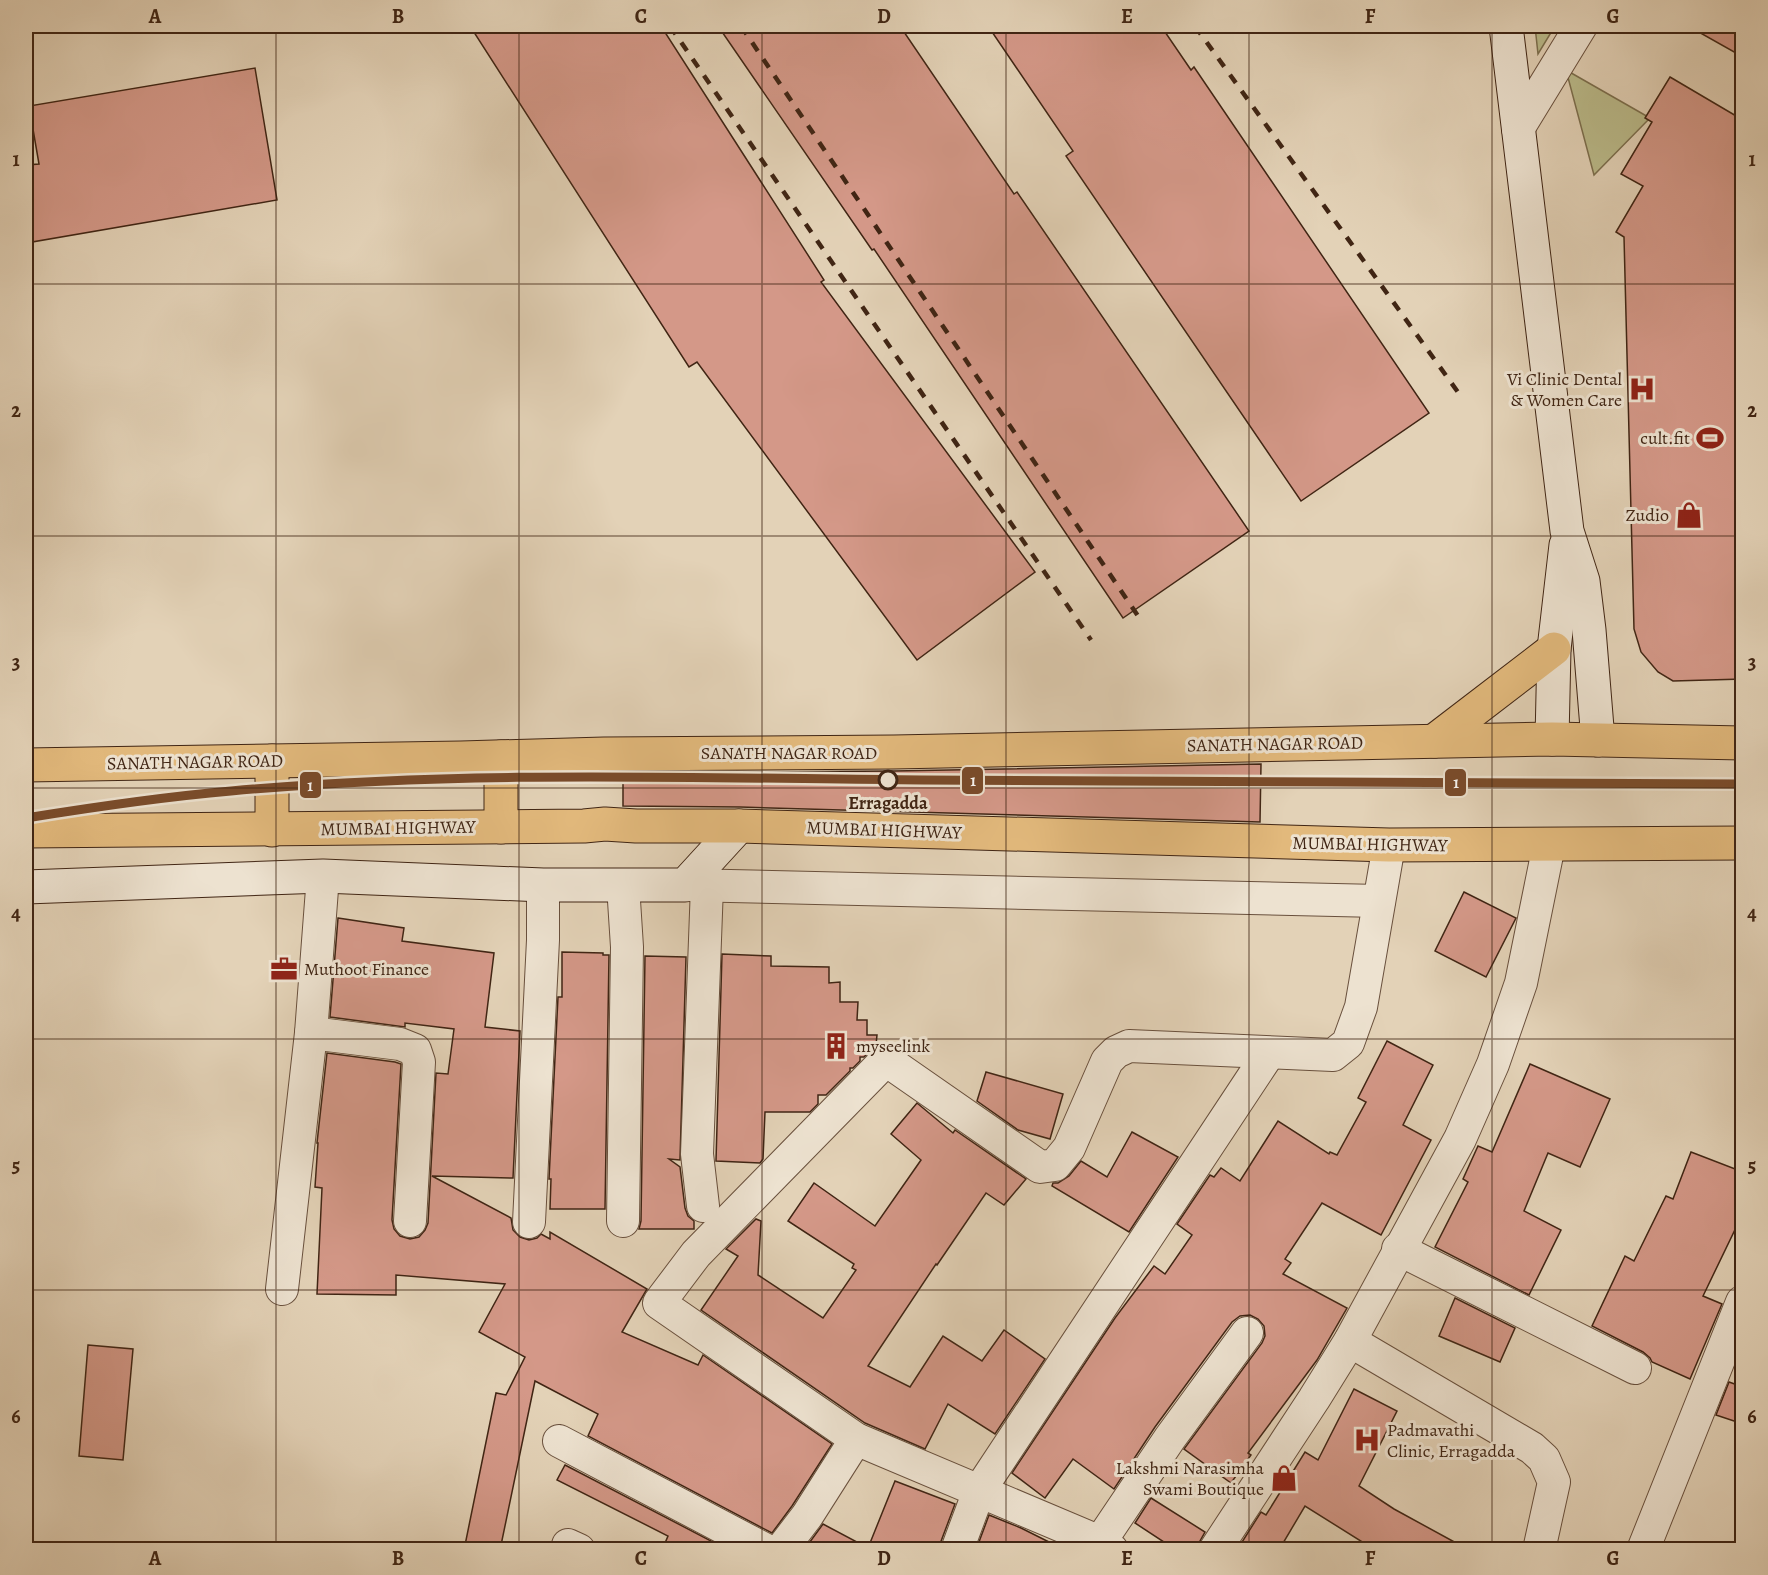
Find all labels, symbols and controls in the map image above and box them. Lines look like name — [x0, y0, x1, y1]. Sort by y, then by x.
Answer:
text: A — [148, 3, 162, 30]
text: B — [392, 3, 404, 30]
text: C — [635, 3, 647, 30]
text: D — [877, 3, 891, 30]
text: E — [1121, 3, 1133, 30]
text: F — [1365, 3, 1376, 30]
text: G — [1606, 3, 1620, 30]
text: 1 — [12, 146, 20, 173]
text: 1 — [1748, 146, 1756, 173]
place label: Vi Clinic Dental & Women Care — [1506, 367, 1623, 412]
hospital icon: Vi Clinic Dental & Women Care — [1627, 374, 1657, 404]
text: 2 — [11, 397, 21, 424]
text: 2 — [1747, 397, 1757, 424]
sports icon: cult.fit — [1695, 423, 1725, 453]
place label: cult.fit — [1640, 426, 1690, 450]
shop icon: Zudio — [1674, 500, 1704, 530]
place label: Zudio — [1626, 503, 1669, 527]
text: 3 — [12, 649, 20, 676]
text: 3 — [1748, 649, 1756, 676]
street label: SANATH NAGAR ROAD — [1187, 730, 1363, 758]
street label: SANATH NAGAR ROAD — [701, 741, 877, 765]
street label: SANATH NAGAR ROAD — [107, 748, 283, 776]
line badge: 1 — [961, 766, 984, 795]
line badge: 1 — [1444, 768, 1467, 797]
marker: Erragadda — [878, 770, 898, 790]
text: 1 — [970, 770, 976, 792]
line badge: 1 — [299, 771, 322, 799]
text: 1 — [1453, 772, 1459, 794]
text: 1 — [307, 775, 313, 797]
place label: Erragadda — [848, 791, 928, 815]
street label: MUMBAI HIGHWAY — [320, 815, 477, 841]
street label: MUMBAI HIGHWAY — [806, 815, 963, 845]
street label: MUMBAI HIGHWAY — [1292, 831, 1449, 857]
text: 4 — [11, 900, 21, 927]
text: 4 — [1747, 900, 1757, 927]
office icon: Muthoot Finance — [269, 954, 299, 984]
place label: Muthoot Finance — [304, 957, 429, 981]
building icon: myseelink — [821, 1031, 851, 1061]
place label: myseelink — [856, 1034, 930, 1058]
text: 5 — [12, 1152, 20, 1179]
text: 5 — [1748, 1152, 1756, 1179]
text: 6 — [11, 1403, 21, 1430]
text: 6 — [1747, 1403, 1757, 1430]
place label: Padmavathi Clinic, Erragadda — [1387, 1418, 1516, 1463]
hospital icon: Padmavathi Clinic, Erragadda — [1352, 1425, 1382, 1455]
place label: Lakshmi Narasimha Swami Boutique — [1116, 1456, 1265, 1501]
shop icon: Lakshmi Narasimha Swami Boutique — [1269, 1463, 1299, 1493]
text: A — [148, 1545, 162, 1572]
text: B — [392, 1545, 404, 1572]
text: C — [635, 1545, 647, 1572]
text: D — [877, 1545, 891, 1572]
text: E — [1121, 1545, 1133, 1572]
text: F — [1365, 1545, 1376, 1572]
text: G — [1606, 1545, 1620, 1572]

